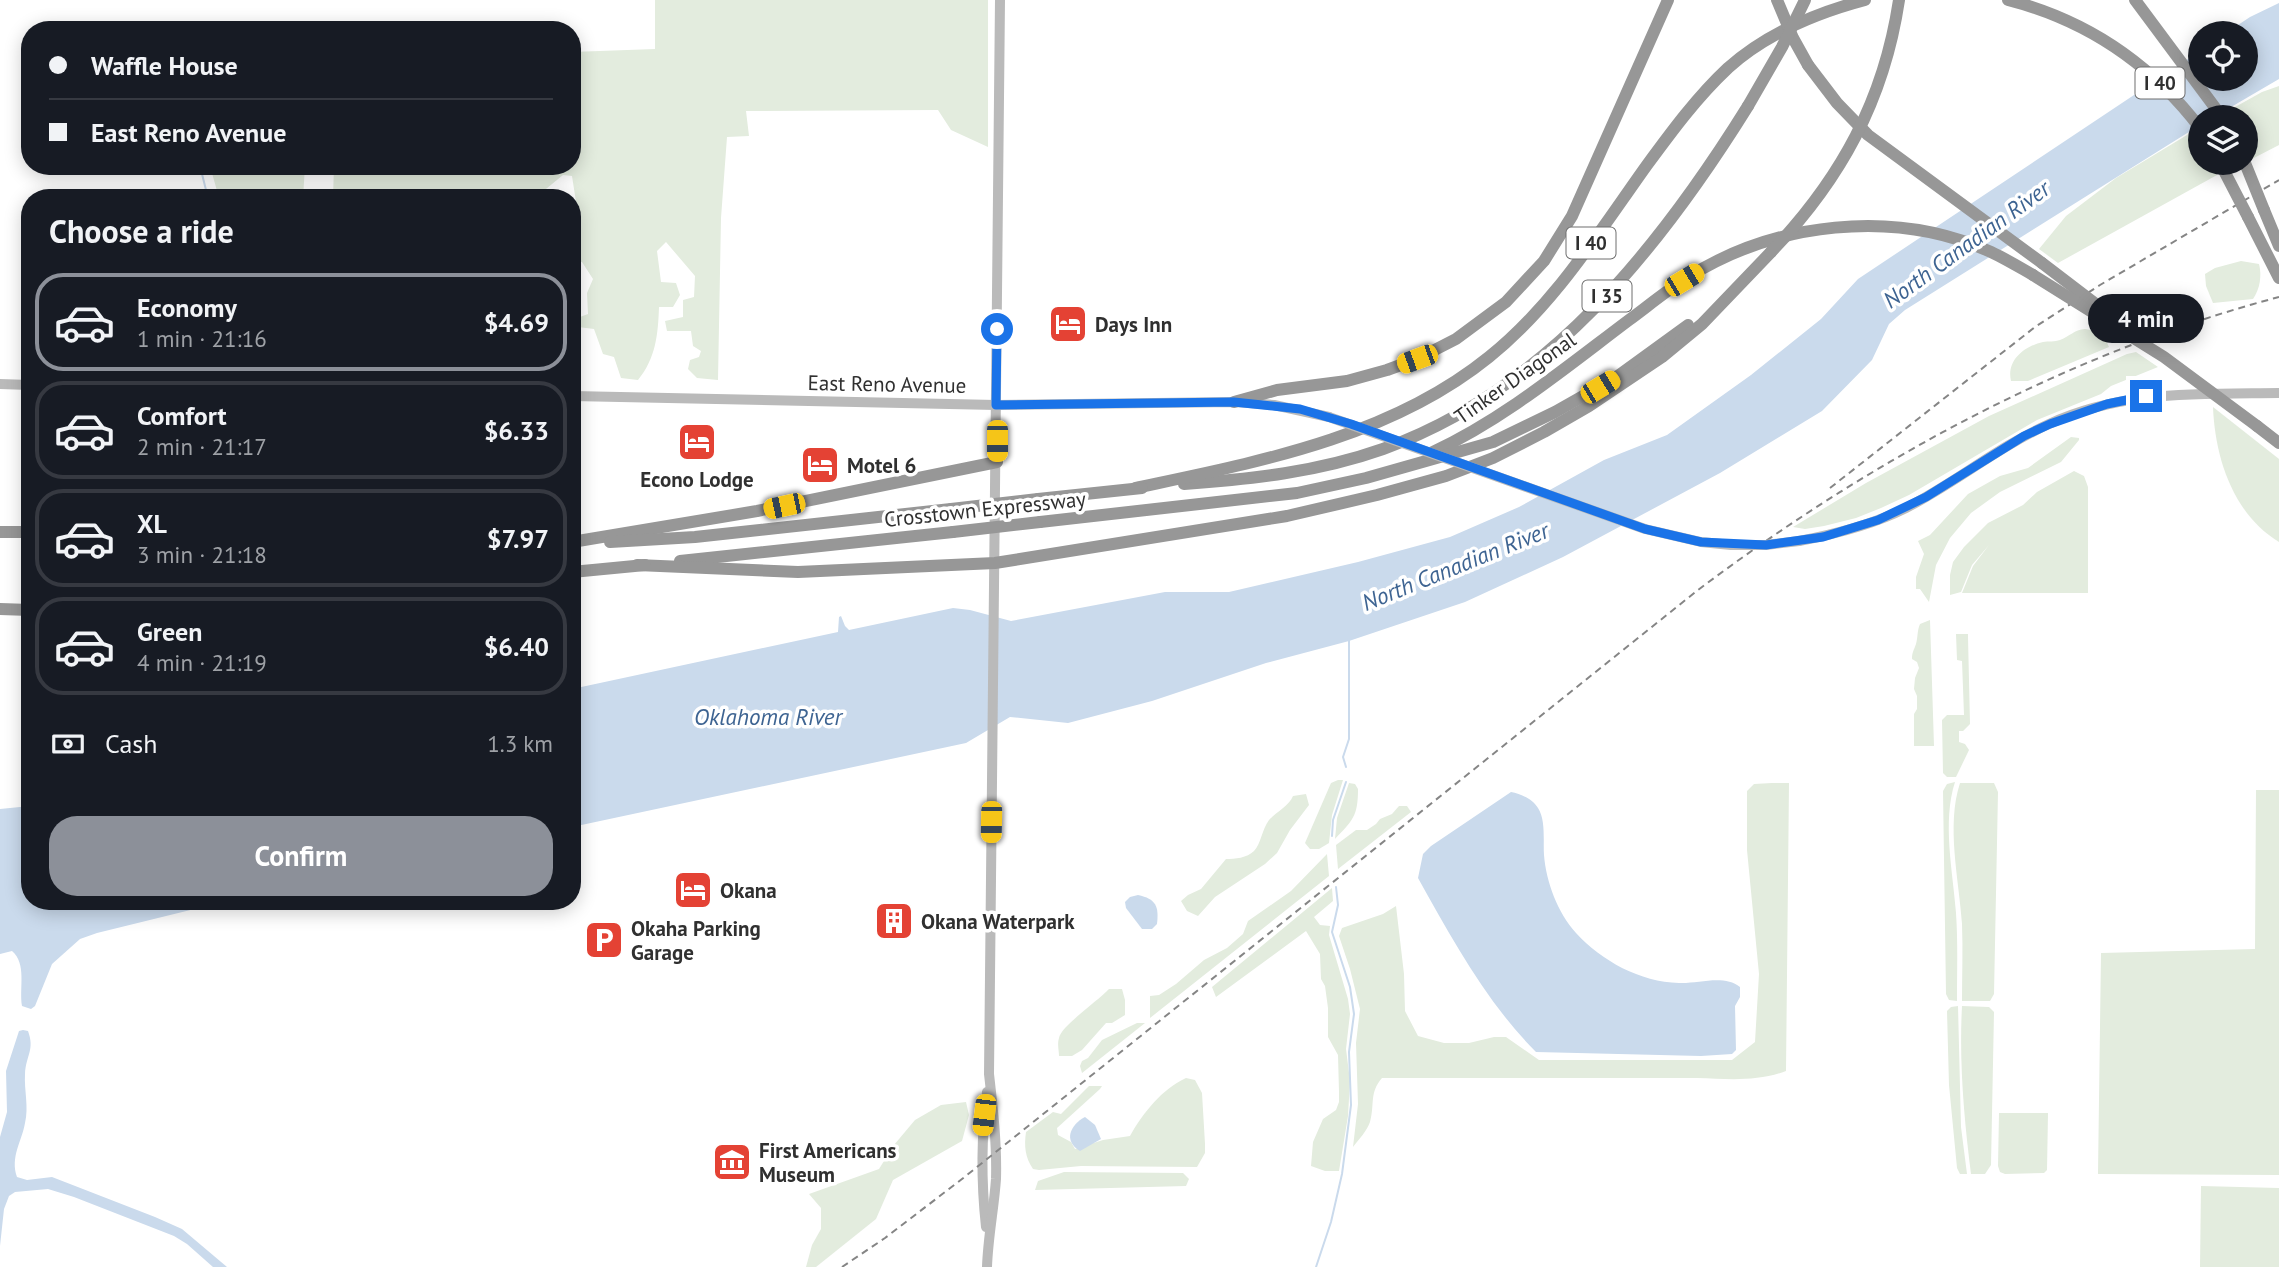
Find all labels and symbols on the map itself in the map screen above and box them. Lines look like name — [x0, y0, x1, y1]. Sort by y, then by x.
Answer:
road number: I 40 — [2136, 68, 2184, 99]
water label: North Canadian River — [1877, 173, 2056, 314]
road number: I 40 — [1566, 228, 1616, 258]
car — [1661, 260, 1708, 300]
road number: I 35 — [1582, 280, 1632, 312]
callout: 4 min — [2088, 294, 2204, 344]
hotel icon: Days Inn — [1047, 303, 1089, 345]
place label: Days Inn — [1095, 311, 1172, 338]
route start — [981, 313, 1013, 345]
street label: Tinker Diagonal — [1449, 326, 1581, 430]
car — [1394, 342, 1441, 376]
car — [1577, 367, 1624, 407]
street label: East Reno Avenue — [807, 369, 967, 399]
route end — [2130, 380, 2162, 412]
car — [987, 420, 1008, 462]
hotel icon: Econo Lodge — [676, 421, 718, 463]
hotel icon: Motel 6 — [799, 444, 841, 486]
place label: Motel 6 — [847, 452, 916, 479]
place label: Econo Lodge — [640, 466, 754, 493]
street label: Crosstown Expressway — [883, 485, 1087, 533]
car — [762, 491, 807, 521]
water label: North Canadian River — [1357, 515, 1554, 617]
water label: Oklahoma River — [694, 702, 843, 731]
car — [981, 801, 1002, 843]
hotel icon: Okana — [672, 869, 714, 911]
place label: Okana — [720, 877, 777, 904]
building icon: Okana Waterpark — [873, 900, 915, 942]
place label: Okana Waterpark — [921, 908, 1075, 935]
place label: Okaha Parking Garage — [631, 915, 761, 966]
parking icon: Okaha Parking Garage — [583, 919, 625, 961]
car — [972, 1093, 997, 1137]
place label: First Americans Museum — [759, 1137, 897, 1188]
museum icon: First Americans Museum — [711, 1141, 753, 1183]

